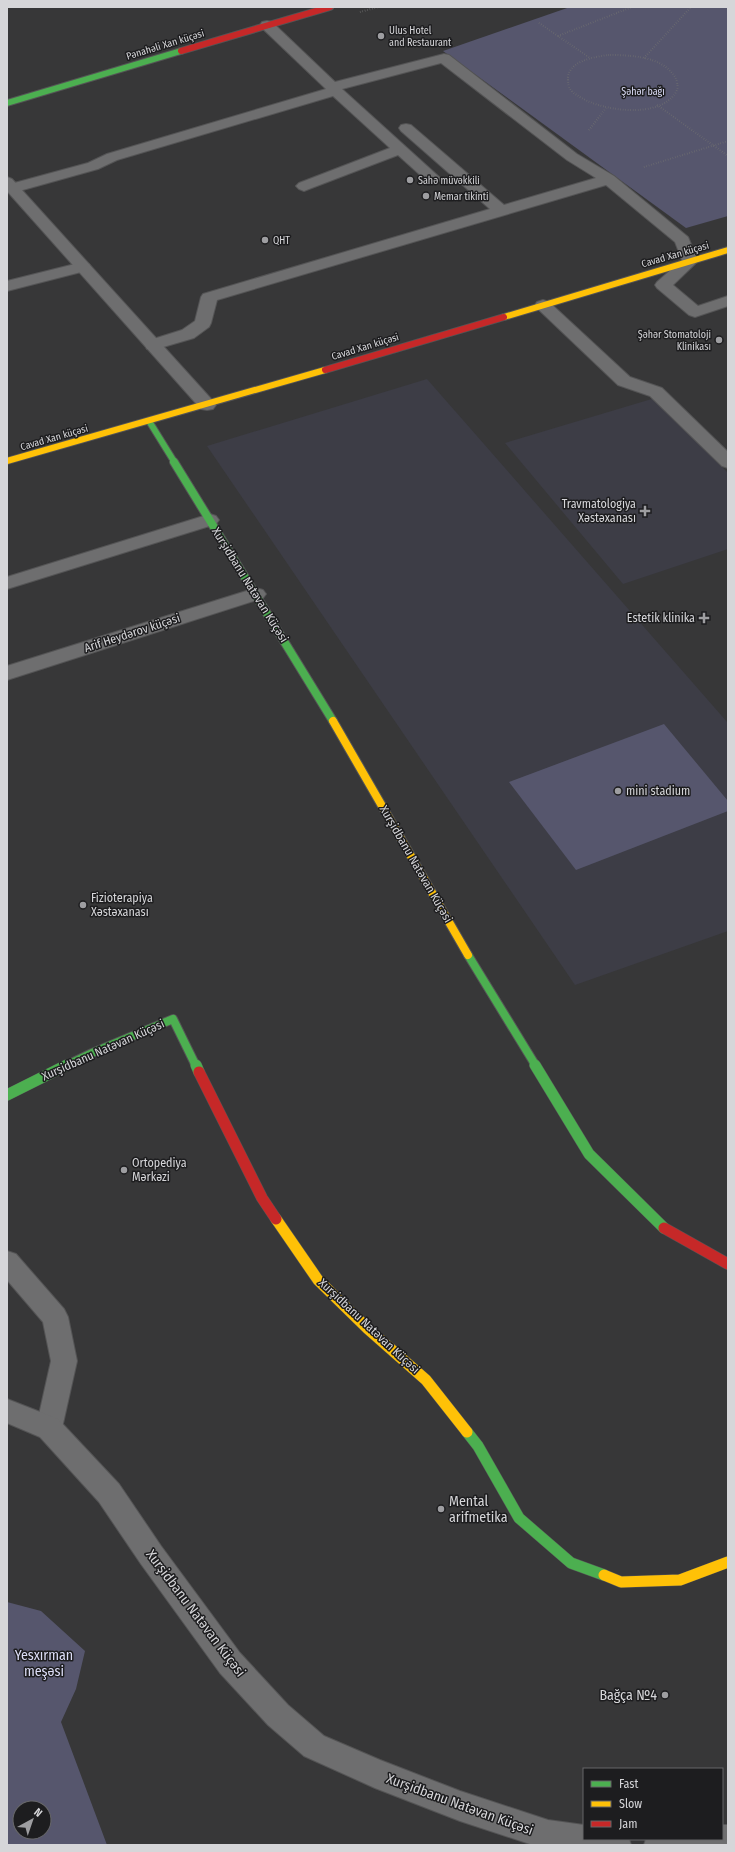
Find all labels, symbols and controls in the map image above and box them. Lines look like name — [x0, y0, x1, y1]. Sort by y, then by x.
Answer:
place label: Ulus Hotel and Restaurant — [389, 25, 452, 49]
street label: Pənahəli Xan küçəsi — [125, 27, 206, 63]
marker: Ulus Hotel and Restaurant — [376, 31, 386, 41]
park label: Şəhər bağı — [621, 86, 665, 98]
marker: Sahə müvəkkili — [405, 175, 415, 185]
place label: Sahə müvəkkili — [418, 175, 480, 187]
marker: Memar tikinti — [421, 191, 431, 201]
place label: Memar tikinti — [434, 191, 489, 203]
marker: QHT — [260, 235, 270, 245]
place label: QHT — [273, 235, 290, 247]
street label: Cavad Xan küçəsi — [640, 240, 710, 270]
place label: Şəhər Stomatoloji Klinikası — [638, 329, 711, 353]
street label: Cavad Xan küçəsi — [330, 331, 400, 363]
marker: Şəhər Stomatoloji Klinikası — [714, 335, 724, 345]
street label: Cavad Xan küçəsi — [19, 423, 89, 453]
place label: Travmatologiya Xəstəxanası — [562, 497, 636, 525]
marker: Travmatologiya Xəstəxanası — [639, 505, 651, 517]
street label: Xurşidbanu Natəvan Küçəsi — [209, 525, 291, 645]
street label: Arif Heydərov küçəsi — [82, 611, 182, 655]
place label: Estetik klinika — [627, 611, 695, 625]
marker: Estetik klinika — [698, 612, 710, 624]
place label: mini stadium — [626, 784, 690, 798]
marker: mini stadium — [613, 786, 623, 796]
street label: Xurşidbanu Natəvan Küçəsi — [377, 803, 455, 925]
place label: Fizioterapiya Xəstəxanası — [91, 891, 153, 919]
marker: Fizioterapiya Xəstəxanası — [78, 900, 88, 910]
street label: Xurşidbanu Natəvan Küçəsi — [39, 1017, 167, 1083]
place label: Ortopediya Mərkəzi — [132, 1156, 187, 1184]
marker: Ortopediya Mərkəzi — [119, 1165, 129, 1175]
street label: Xurşidbanu Natəvan Küçəsi — [316, 1276, 422, 1376]
place label: Mental arifmetika — [449, 1493, 508, 1526]
marker: Mental arifmetika — [436, 1504, 446, 1514]
street label: Xurşidbanu Natəvan Küçəsi — [142, 1546, 249, 1680]
park label: Yesxırman meşəsi — [15, 1647, 73, 1680]
place label: Bağça №4 — [599, 1687, 657, 1704]
marker: Bağça №4 — [660, 1690, 670, 1700]
legend — [583, 1768, 723, 1840]
street label: Xurşidbanu Natəvan Küçəsi — [384, 1770, 536, 1839]
text: Fast — [619, 1777, 638, 1791]
text: Slow — [619, 1797, 642, 1811]
north arrow — [12, 1800, 52, 1840]
text: N — [31, 1806, 45, 1820]
text: Jam — [619, 1817, 637, 1831]

